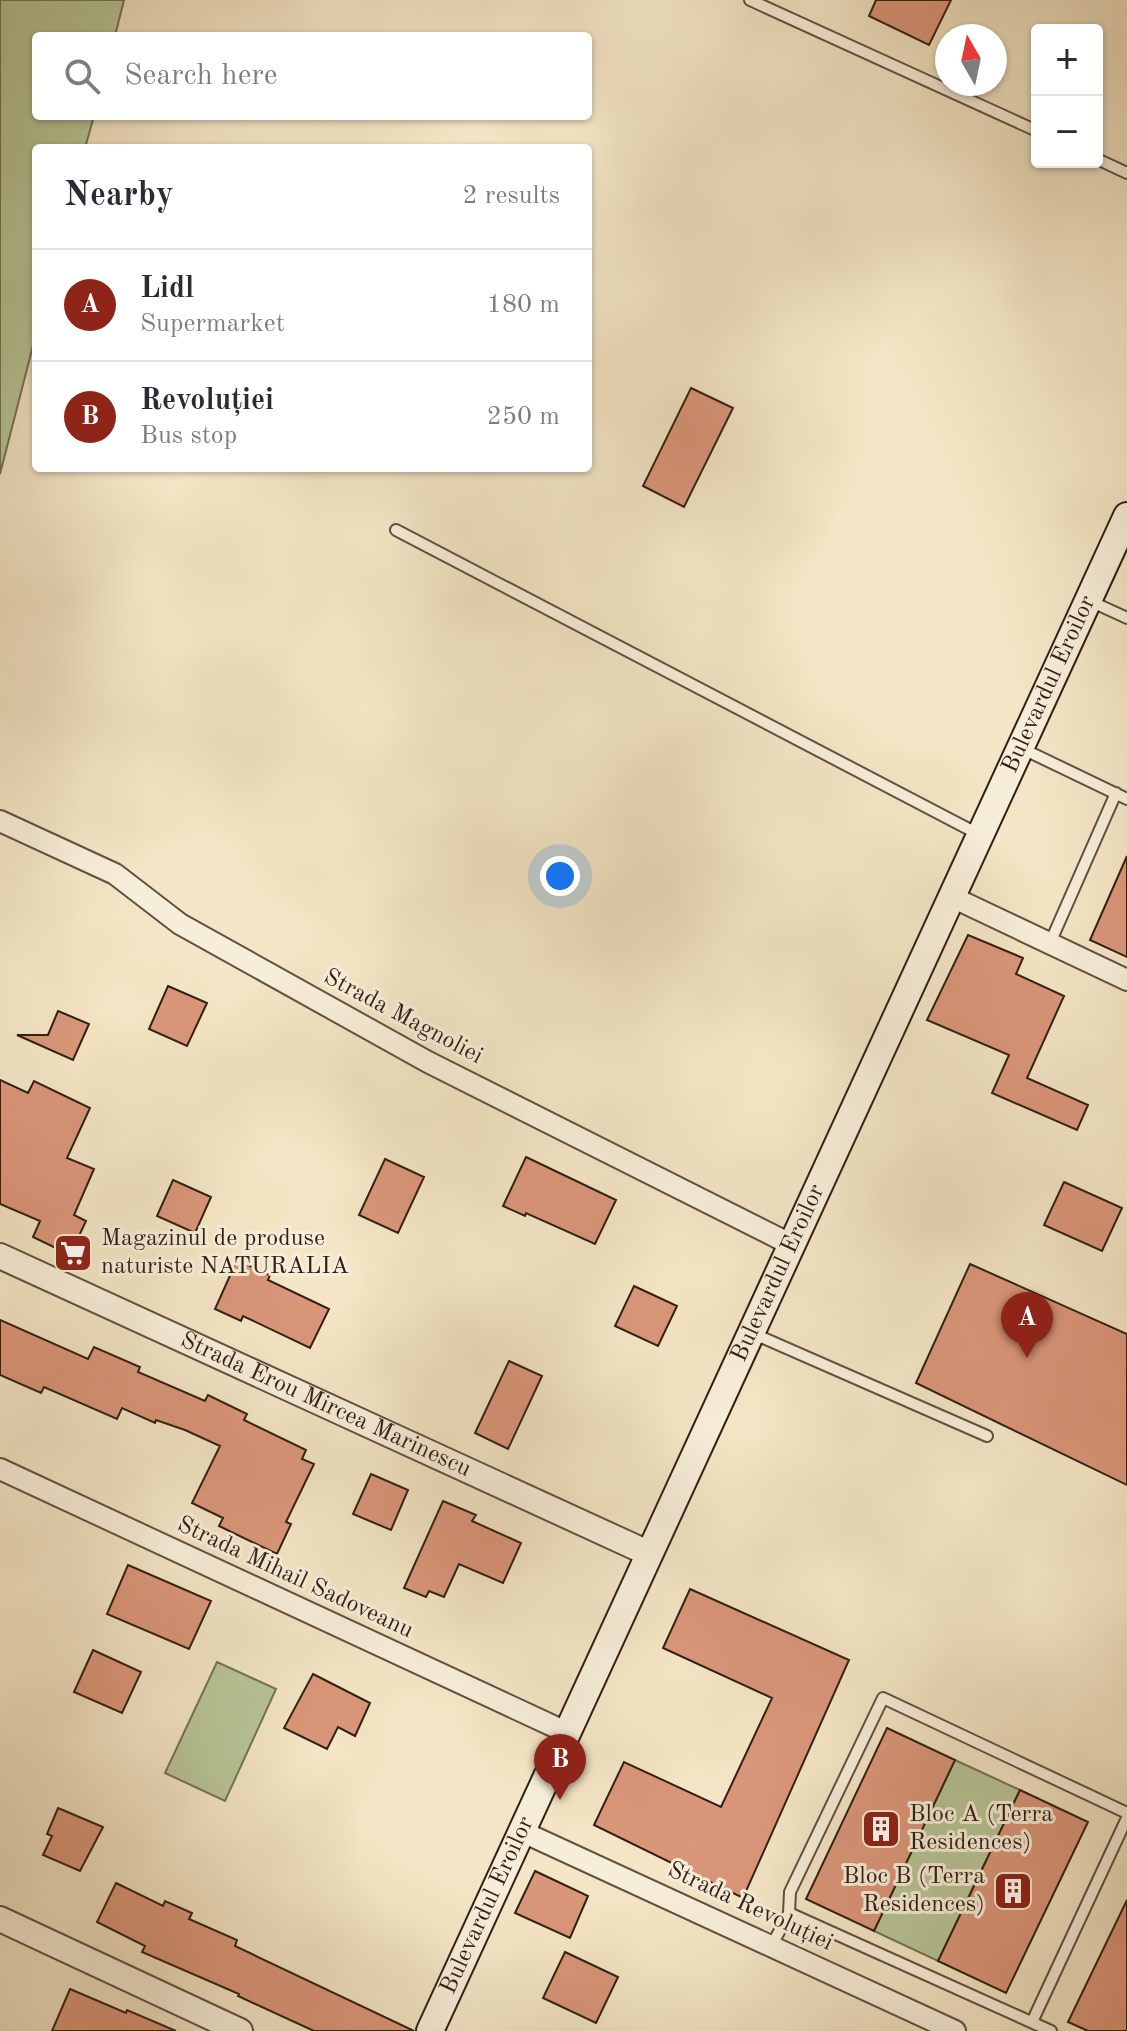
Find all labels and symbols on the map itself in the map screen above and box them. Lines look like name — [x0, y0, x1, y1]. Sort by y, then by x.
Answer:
north arrow — [935, 24, 1007, 96]
street label: Bulevardul Eroilor — [998, 592, 1101, 777]
your location — [540, 856, 580, 896]
street label: Strada Magnoliei — [320, 965, 486, 1069]
street label: Bulevardul Eroilor — [728, 1181, 830, 1366]
place label: Magazinul de produse naturiste NATURALIA — [101, 1227, 349, 1279]
supermarket icon: Magazinul de produse naturiste NATURALIA — [52, 1232, 94, 1274]
pin: A — [1001, 1292, 1053, 1358]
street label: Strada Erou Mircea Marinescu — [177, 1328, 474, 1482]
street label: Strada Mihail Sadoveanu — [173, 1513, 417, 1643]
pin: B — [534, 1734, 586, 1800]
place label: Bloc A (Terra Residences) — [909, 1803, 1053, 1855]
building icon: Bloc A (Terra Residences) — [860, 1808, 902, 1850]
street label: Bulevardul Eroilor — [437, 1813, 539, 1998]
street label: Strada Revoluției — [664, 1858, 836, 1956]
place label: Bloc B (Terra Residences) — [843, 1865, 985, 1917]
building icon: Bloc B (Terra Residences) — [992, 1870, 1034, 1912]

